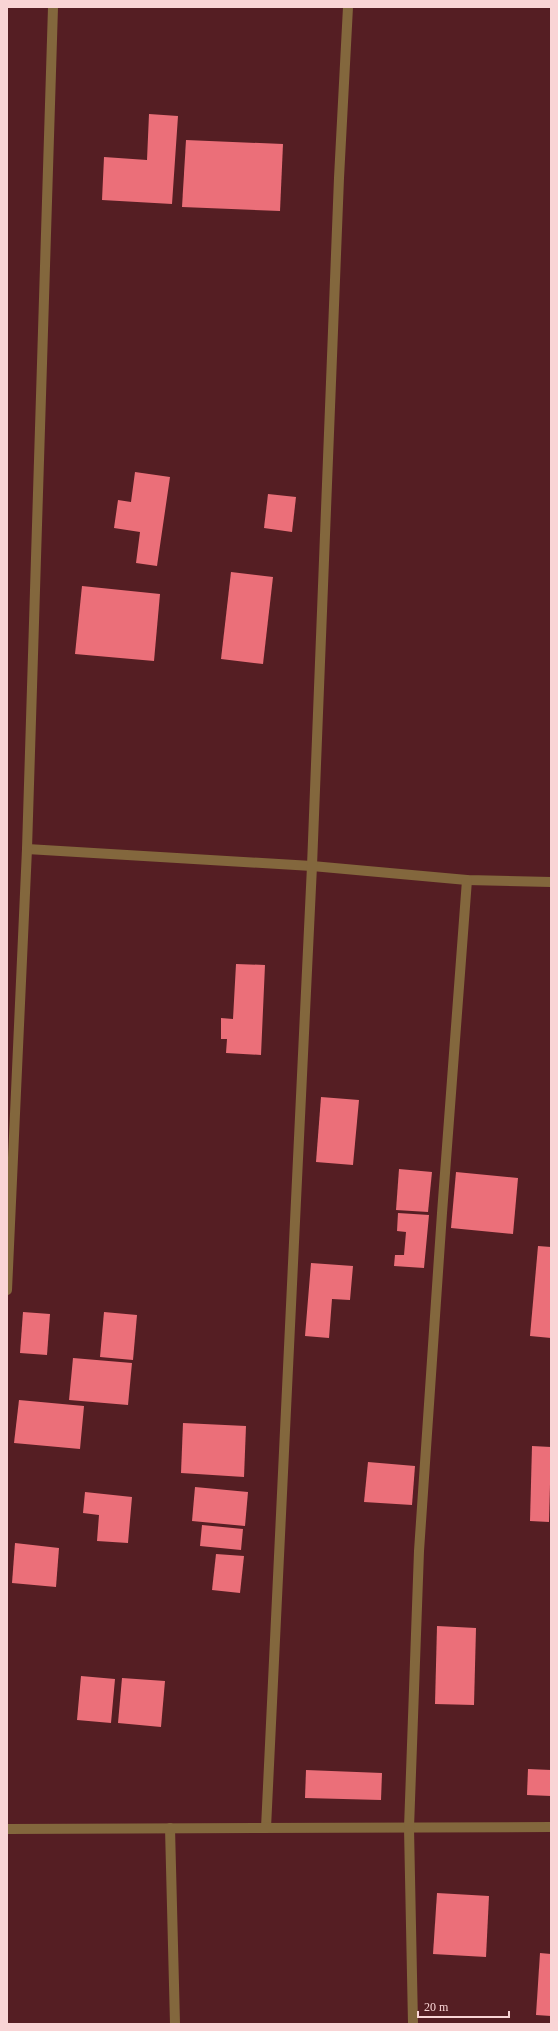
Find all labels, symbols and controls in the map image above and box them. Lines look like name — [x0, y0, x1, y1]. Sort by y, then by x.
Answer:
scale bar — [418, 1993, 509, 2019]
text: 20 m — [424, 2000, 449, 2014]

